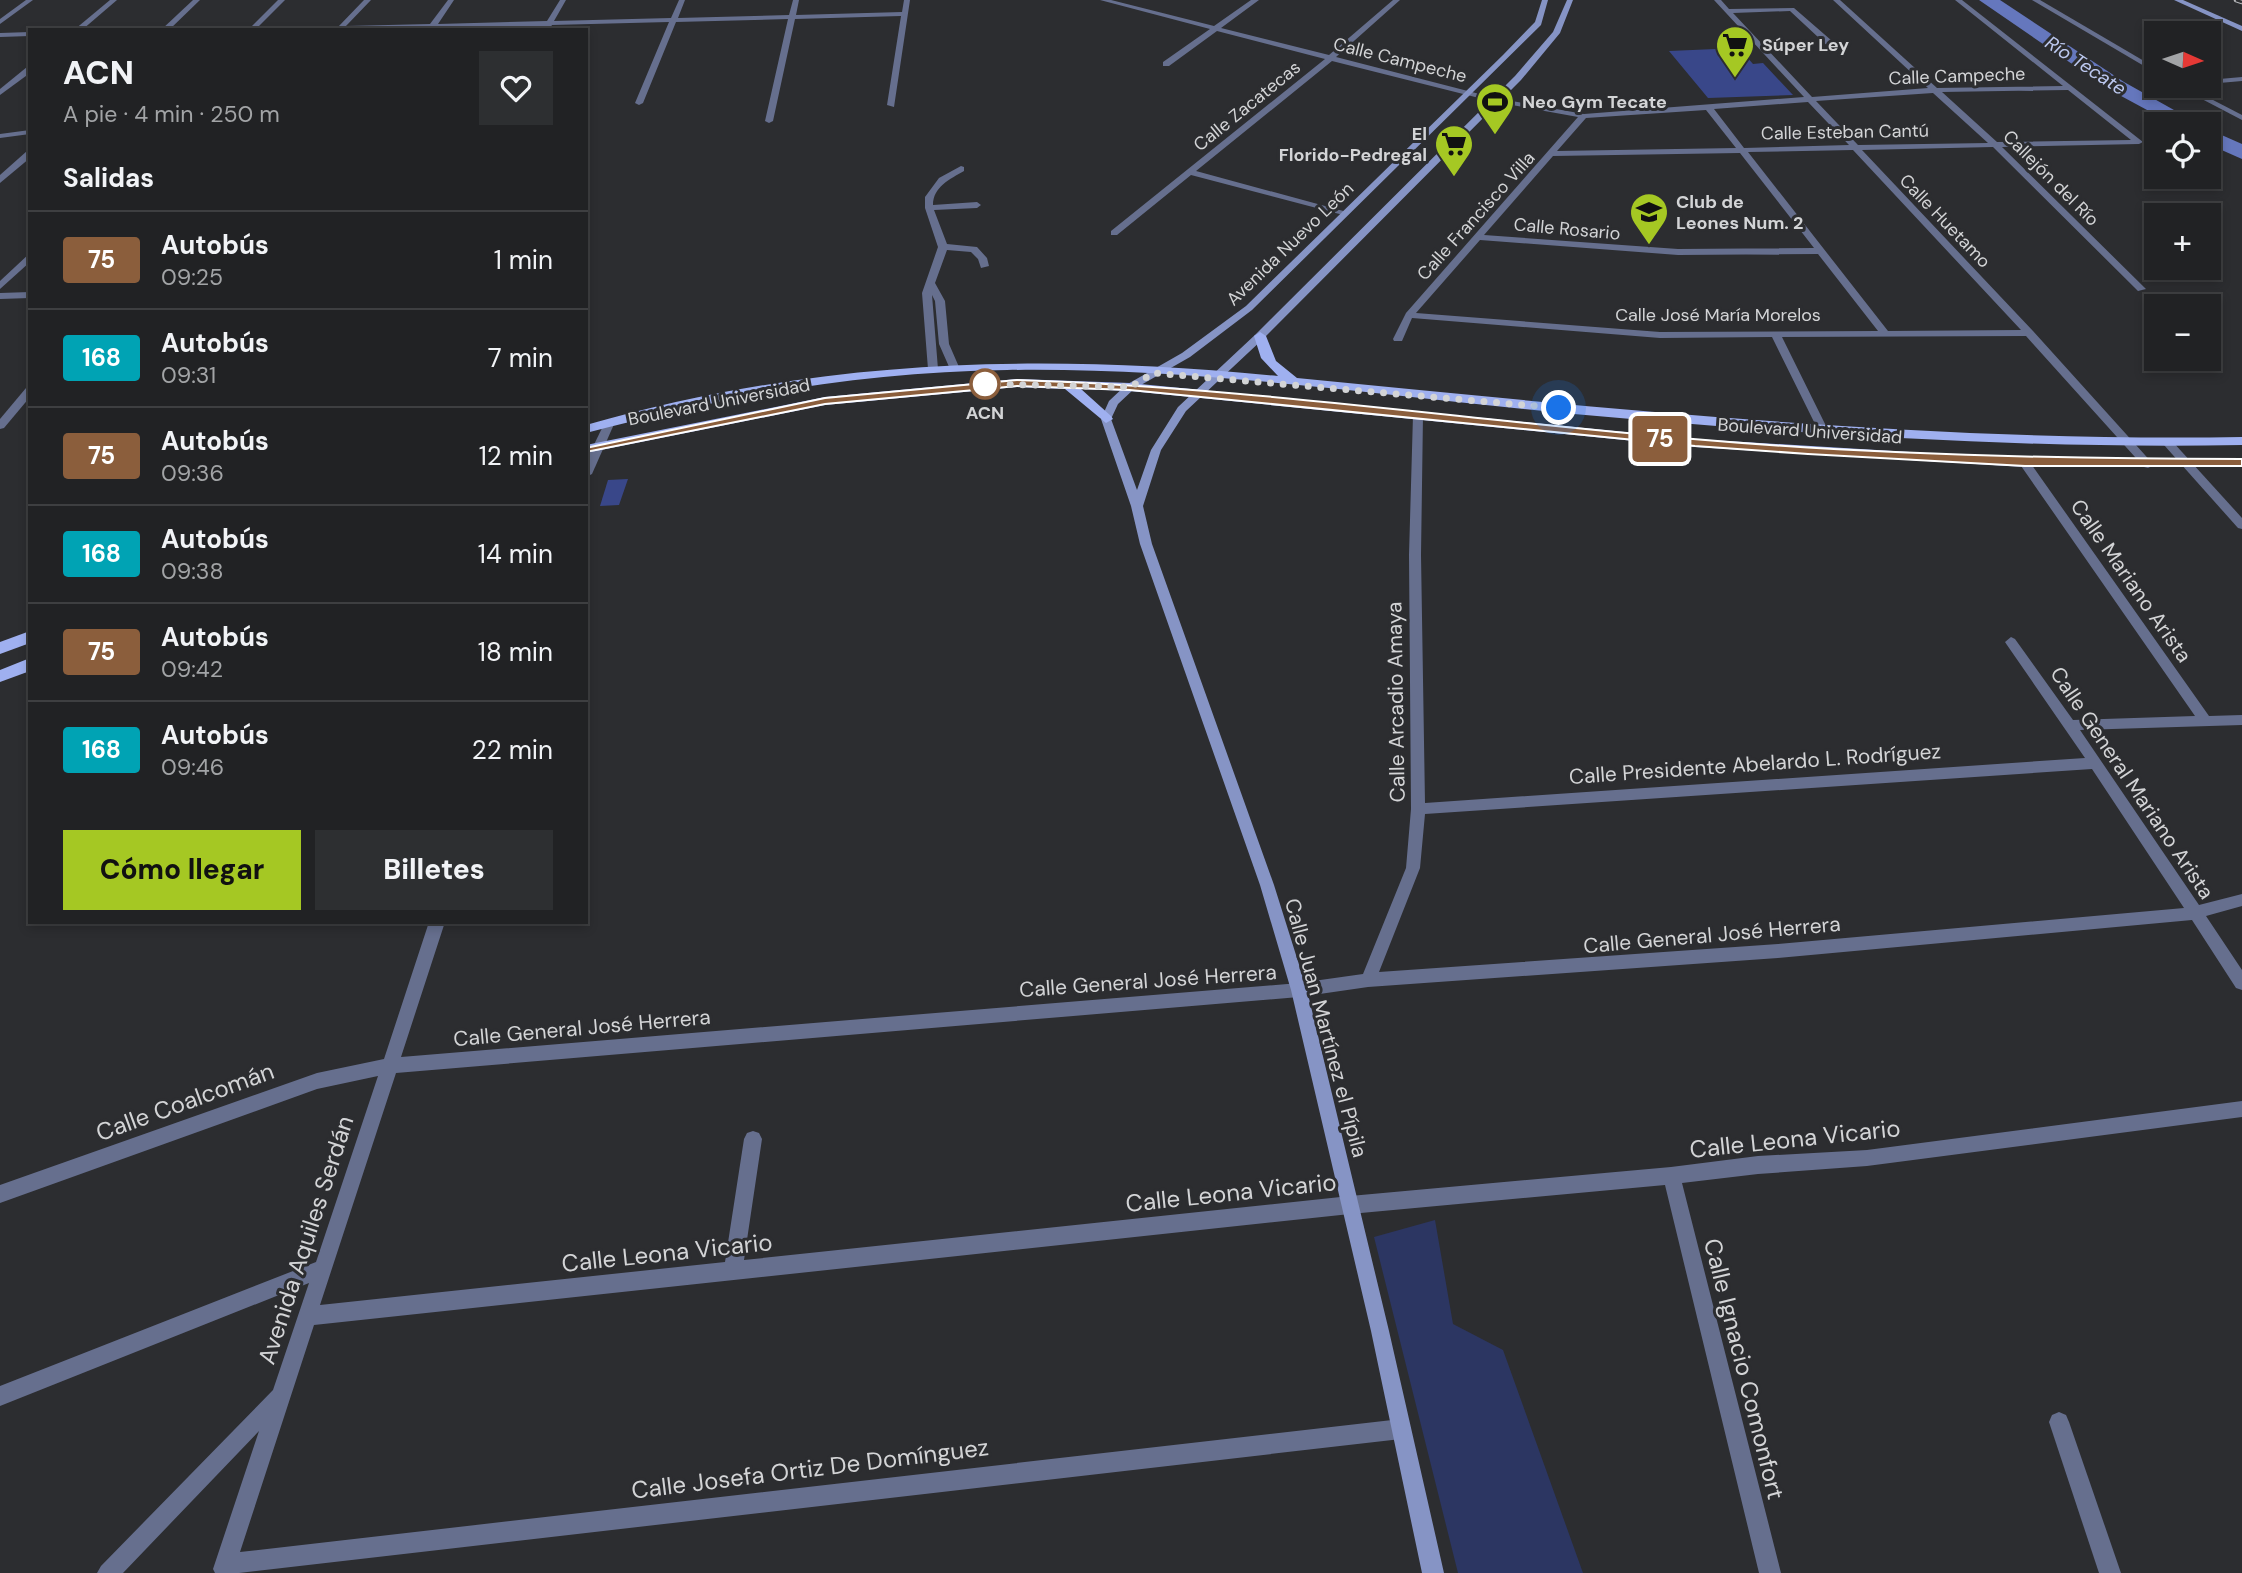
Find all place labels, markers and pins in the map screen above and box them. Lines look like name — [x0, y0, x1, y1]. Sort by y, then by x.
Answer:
supermarket icon: Súper Ley — [1714, 24, 1756, 79]
place label: Súper Ley — [1762, 33, 1849, 57]
sports icon: Neo Gym Tecate — [1474, 81, 1516, 136]
place label: Neo Gym Tecate — [1522, 90, 1667, 114]
place label: El Florido-Pedregal — [1279, 122, 1427, 167]
supermarket icon: El Florido-Pedregal — [1433, 123, 1475, 178]
place label: Club de Leones Num. 2 — [1676, 190, 1804, 235]
school or university icon: Club de Leones Num. 2 — [1628, 191, 1670, 246]
marker: ACN — [970, 369, 1000, 399]
place label: ACN — [966, 401, 1004, 425]

